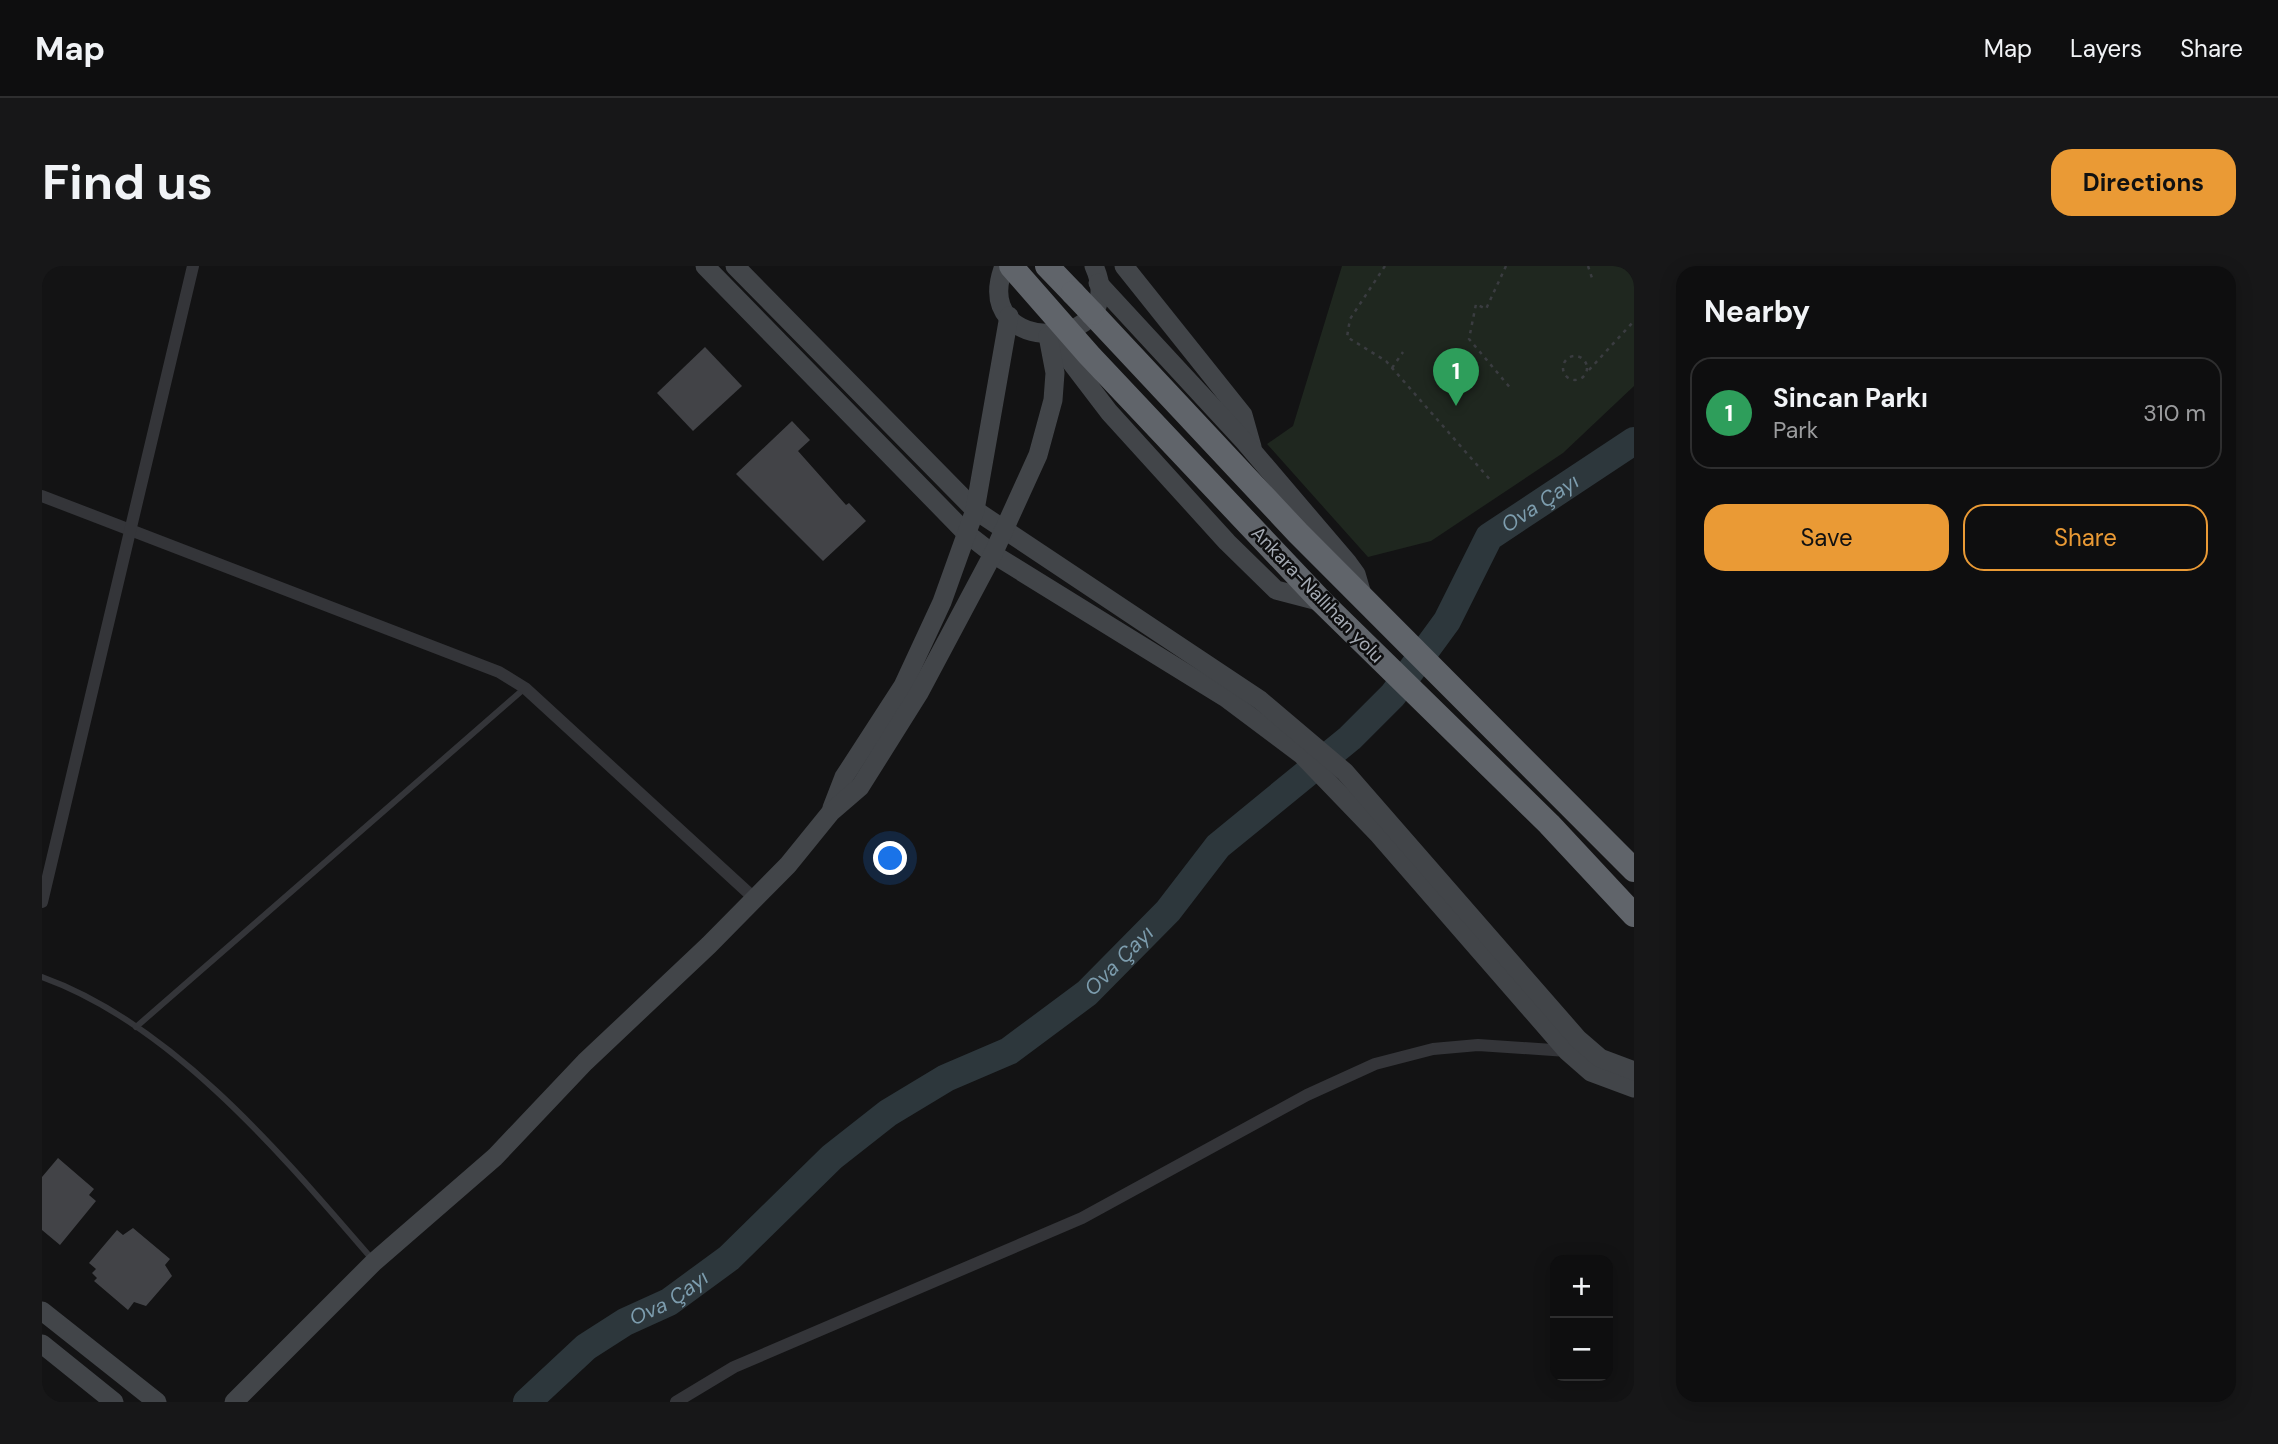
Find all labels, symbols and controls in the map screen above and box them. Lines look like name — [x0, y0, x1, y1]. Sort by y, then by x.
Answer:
text: Map — [35, 27, 105, 70]
text: Map — [1984, 33, 2032, 64]
text: Layers — [2070, 33, 2142, 64]
text: Share — [2180, 33, 2243, 64]
button: Directions — [2051, 149, 2236, 216]
text: Find us — [42, 150, 213, 214]
text: Nearby — [1704, 292, 1810, 331]
pin: 1 — [1433, 348, 1479, 406]
text: Sincan Parkı — [1773, 381, 1928, 415]
text: 1 — [1725, 398, 1733, 428]
text: 310 m — [2143, 398, 2206, 428]
text: Park — [1773, 415, 1818, 445]
water label: Ova Çayı — [1496, 467, 1585, 539]
button: Save — [1704, 504, 1949, 571]
button: Share — [1963, 504, 2208, 571]
street label: Ankara-Nallıhan yolu — [1246, 521, 1389, 668]
your location — [873, 841, 907, 875]
water label: Ova Çayı — [1078, 919, 1160, 1002]
map controls — [1550, 1255, 1613, 1381]
button: + — [1550, 1255, 1613, 1318]
water label: Ova Çayı — [625, 1264, 714, 1332]
button: − — [1550, 1318, 1613, 1381]

